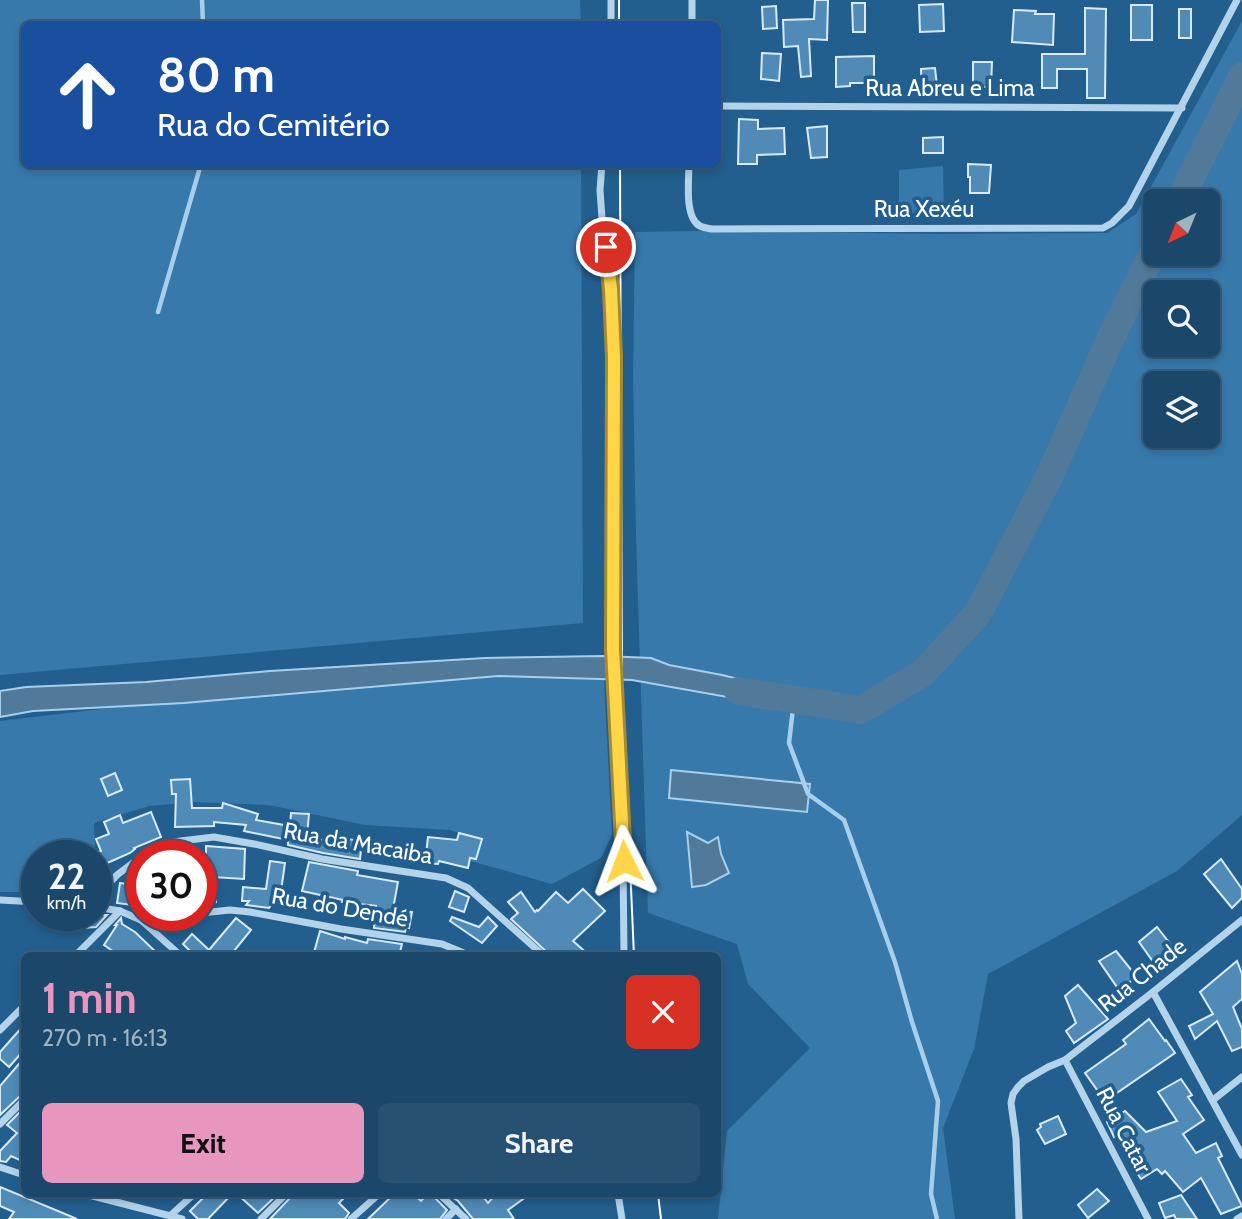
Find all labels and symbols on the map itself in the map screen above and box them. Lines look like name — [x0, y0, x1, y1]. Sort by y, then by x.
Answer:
street label: Rua Abreu e Lima — [865, 74, 1035, 102]
north arrow — [1143, 189, 1220, 266]
street label: Rua Xexéu — [874, 195, 974, 223]
pin — [576, 217, 636, 277]
street label: Rua da Macaiba — [281, 816, 435, 870]
position arrow — [587, 824, 661, 898]
speed limit sign: 30 — [126, 840, 217, 931]
street label: Rua do Dendé — [270, 881, 411, 933]
street label: Rua Chade — [1092, 932, 1192, 1018]
street label: Rua Catar — [1090, 1082, 1158, 1178]

